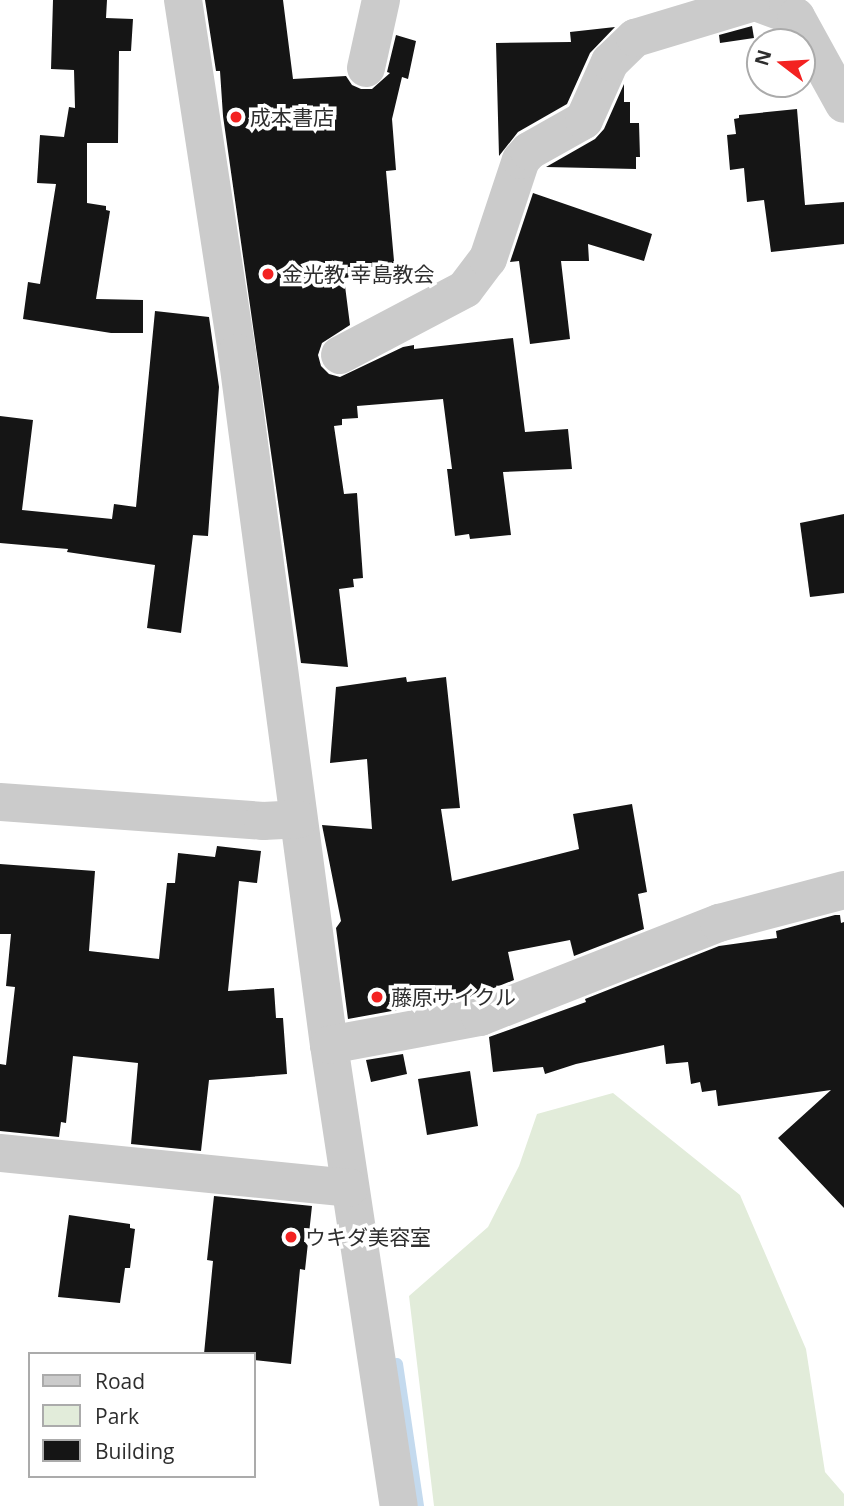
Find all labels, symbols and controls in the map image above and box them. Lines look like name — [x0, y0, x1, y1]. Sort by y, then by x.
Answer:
north arrow — [746, 28, 816, 98]
text: N — [748, 46, 778, 69]
place label: 成本書店 — [250, 104, 334, 130]
marker: 成本書店 — [228, 109, 244, 125]
place label: 金光教 幸島教会 — [282, 261, 434, 287]
marker: 金光教 幸島教会 — [260, 266, 276, 282]
place label: 藤原サイクル — [391, 984, 517, 1010]
marker: 藤原サイクル — [369, 989, 385, 1005]
place label: ウキダ美容室 — [305, 1224, 431, 1250]
marker: ウキダ美容室 — [283, 1229, 299, 1245]
legend — [28, 1352, 256, 1478]
text: Road — [95, 1367, 145, 1395]
text: Park — [95, 1402, 139, 1430]
text: Building — [95, 1437, 174, 1465]

